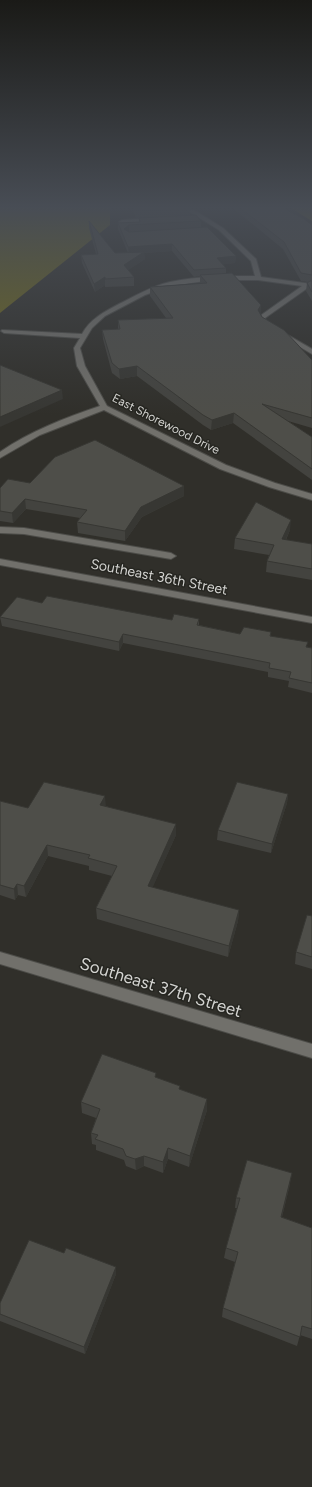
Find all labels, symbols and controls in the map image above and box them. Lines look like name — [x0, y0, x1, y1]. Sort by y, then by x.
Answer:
street label: East Shorewood Drive — [110, 391, 222, 457]
street label: Southeast 36th Street — [89, 555, 229, 599]
street label: Southeast 37th Street — [78, 953, 244, 1021]

